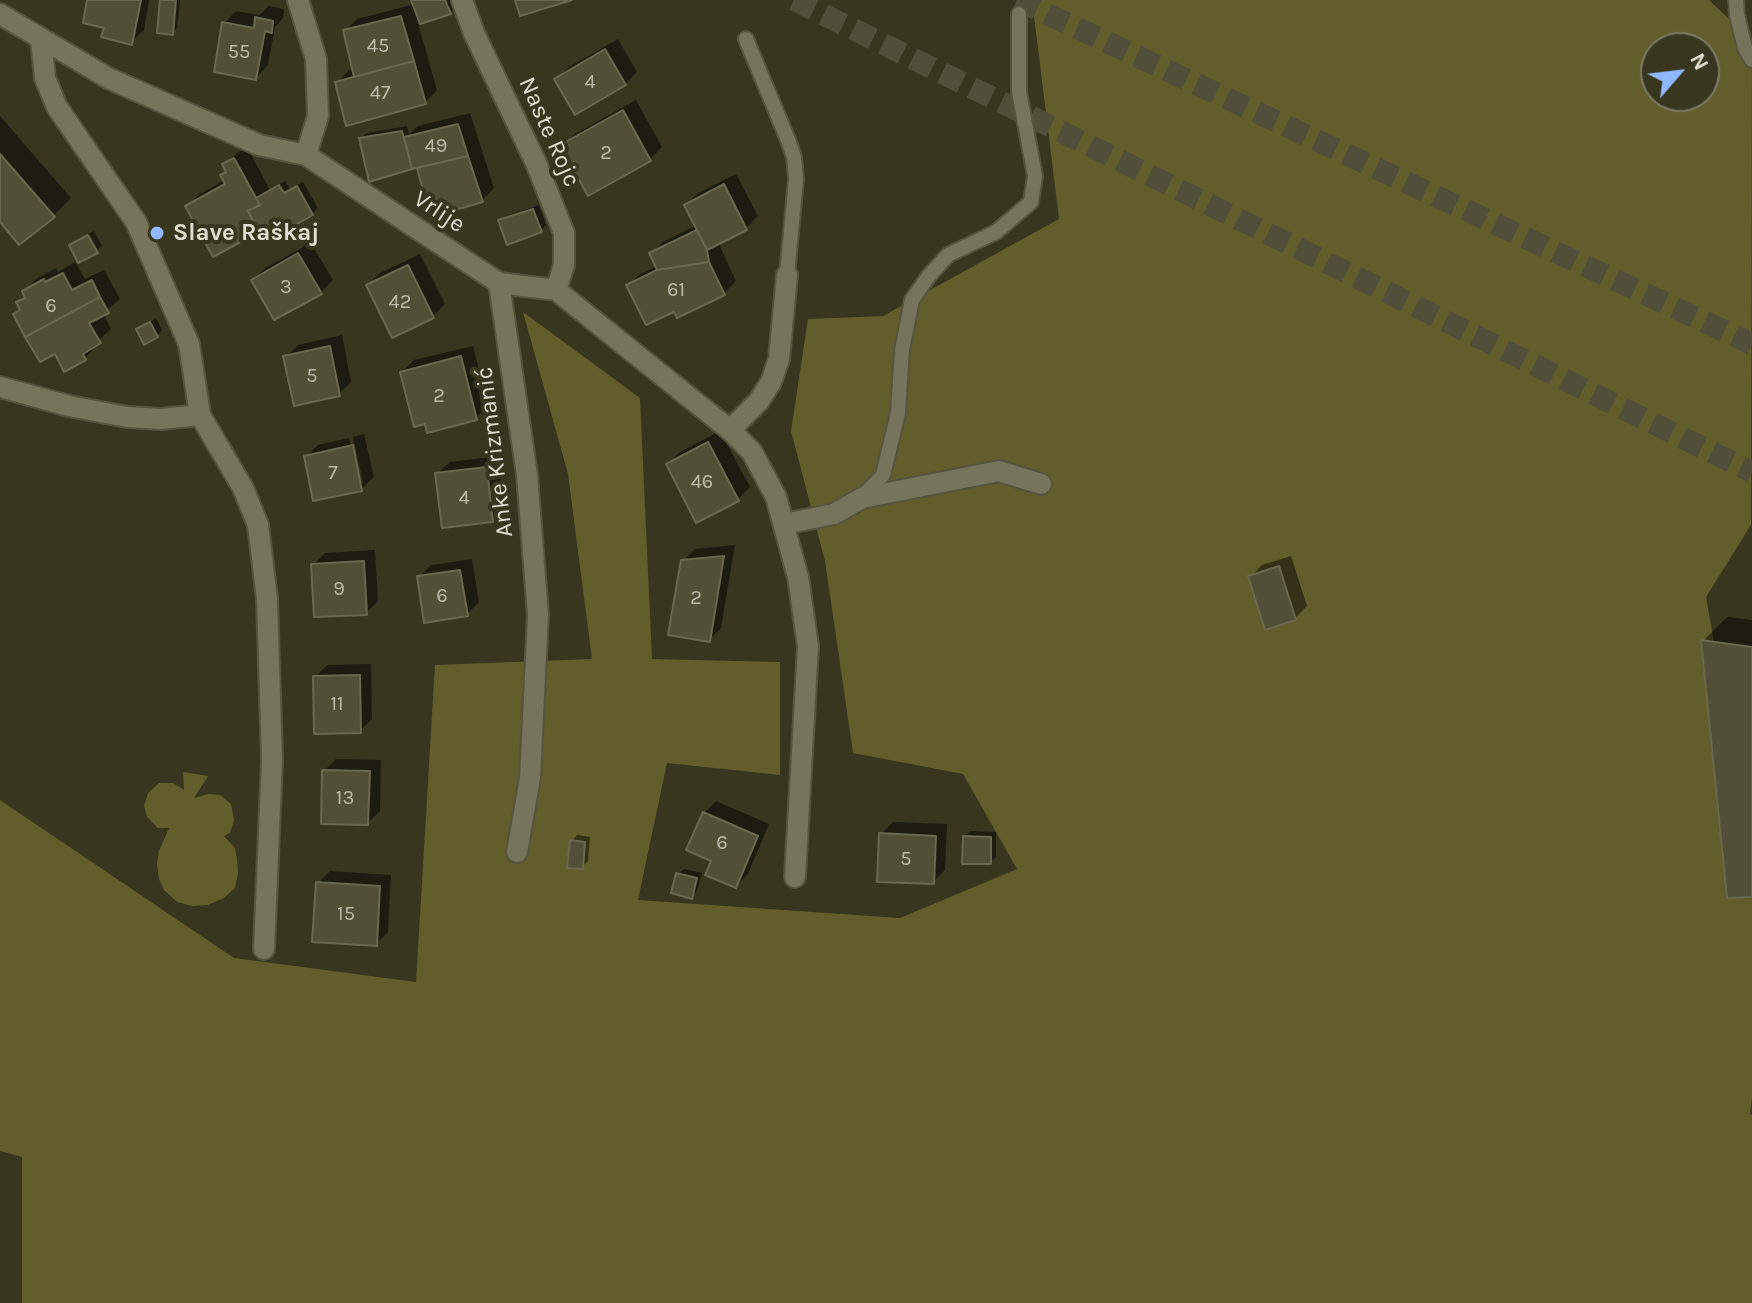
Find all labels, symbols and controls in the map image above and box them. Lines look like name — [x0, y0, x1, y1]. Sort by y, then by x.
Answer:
north arrow — [1640, 32, 1720, 112]
house number: 45 — [367, 34, 389, 58]
house number: 55 — [228, 40, 250, 64]
text: N — [1684, 49, 1715, 75]
house number: 4 — [584, 70, 596, 94]
street label: Naste Rojc — [512, 73, 586, 191]
house number: 47 — [370, 81, 390, 105]
house number: 49 — [425, 134, 447, 158]
house number: 2 — [600, 141, 612, 165]
street label: Vrlije — [408, 185, 470, 239]
place label: Slave Raškaj — [173, 219, 319, 247]
marker: Slave Raškaj — [148, 224, 166, 242]
house number: 3 — [280, 275, 292, 299]
house number: 61 — [667, 278, 685, 302]
house number: 42 — [389, 290, 411, 314]
house number: 6 — [45, 294, 57, 318]
house number: 5 — [306, 364, 318, 388]
street label: Anke Krizmanić — [470, 365, 520, 539]
house number: 2 — [433, 384, 445, 408]
house number: 7 — [328, 461, 338, 485]
house number: 46 — [691, 470, 713, 494]
house number: 4 — [458, 486, 470, 510]
house number: 9 — [333, 577, 345, 601]
house number: 6 — [436, 584, 448, 608]
house number: 2 — [690, 586, 702, 610]
house number: 11 — [330, 692, 344, 716]
house number: 13 — [336, 786, 354, 810]
house number: 6 — [716, 831, 728, 855]
house number: 5 — [900, 847, 912, 871]
house number: 15 — [337, 902, 355, 926]

